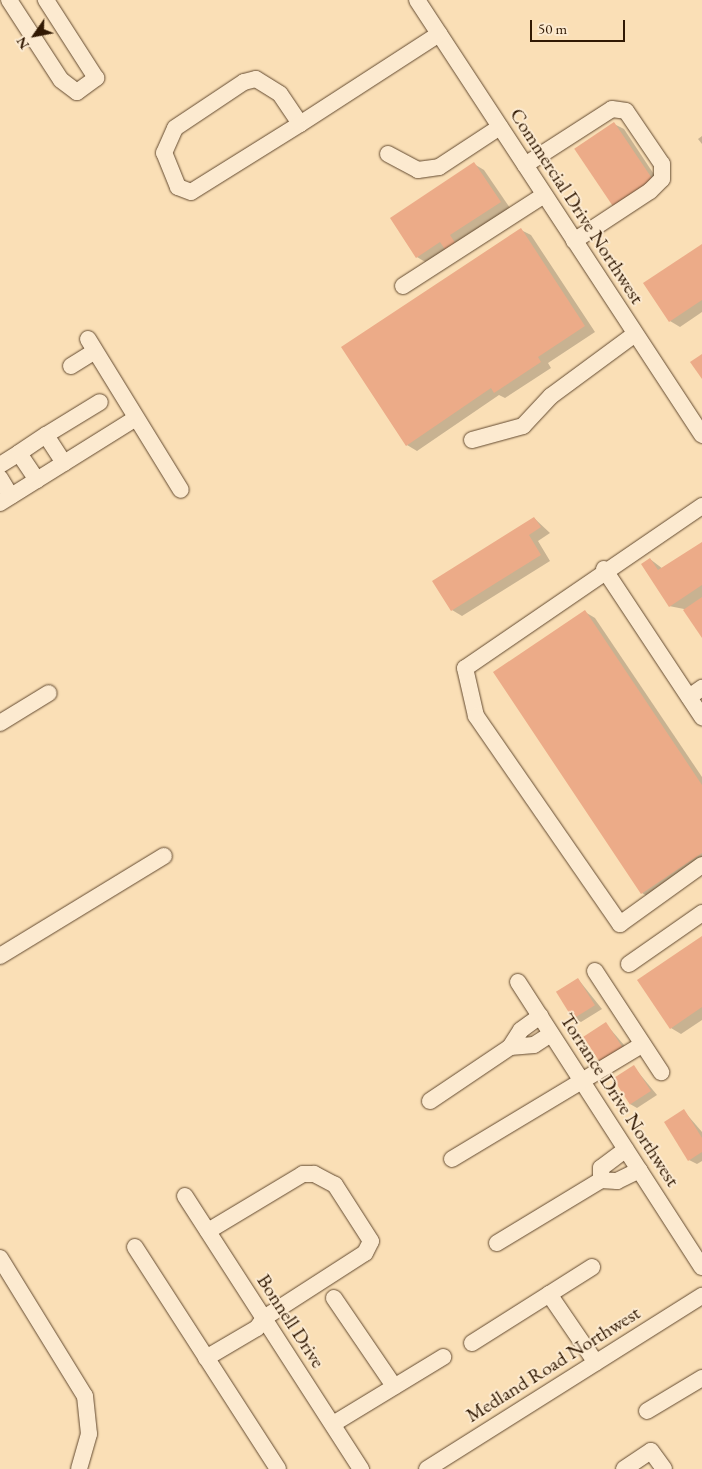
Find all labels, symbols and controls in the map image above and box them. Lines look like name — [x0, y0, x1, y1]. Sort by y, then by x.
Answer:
north arrow — [10, 10, 60, 60]
scale bar — [532, 10, 627, 42]
text: 50 m — [538, 19, 567, 38]
text: N — [12, 34, 33, 53]
street label: Commercial Drive Northwest — [505, 104, 649, 308]
street label: Torrance Drive Northwest — [555, 1009, 685, 1191]
street label: Bonnell Drive — [252, 1270, 330, 1372]
street label: Medland Road Northwest — [461, 1301, 645, 1427]

